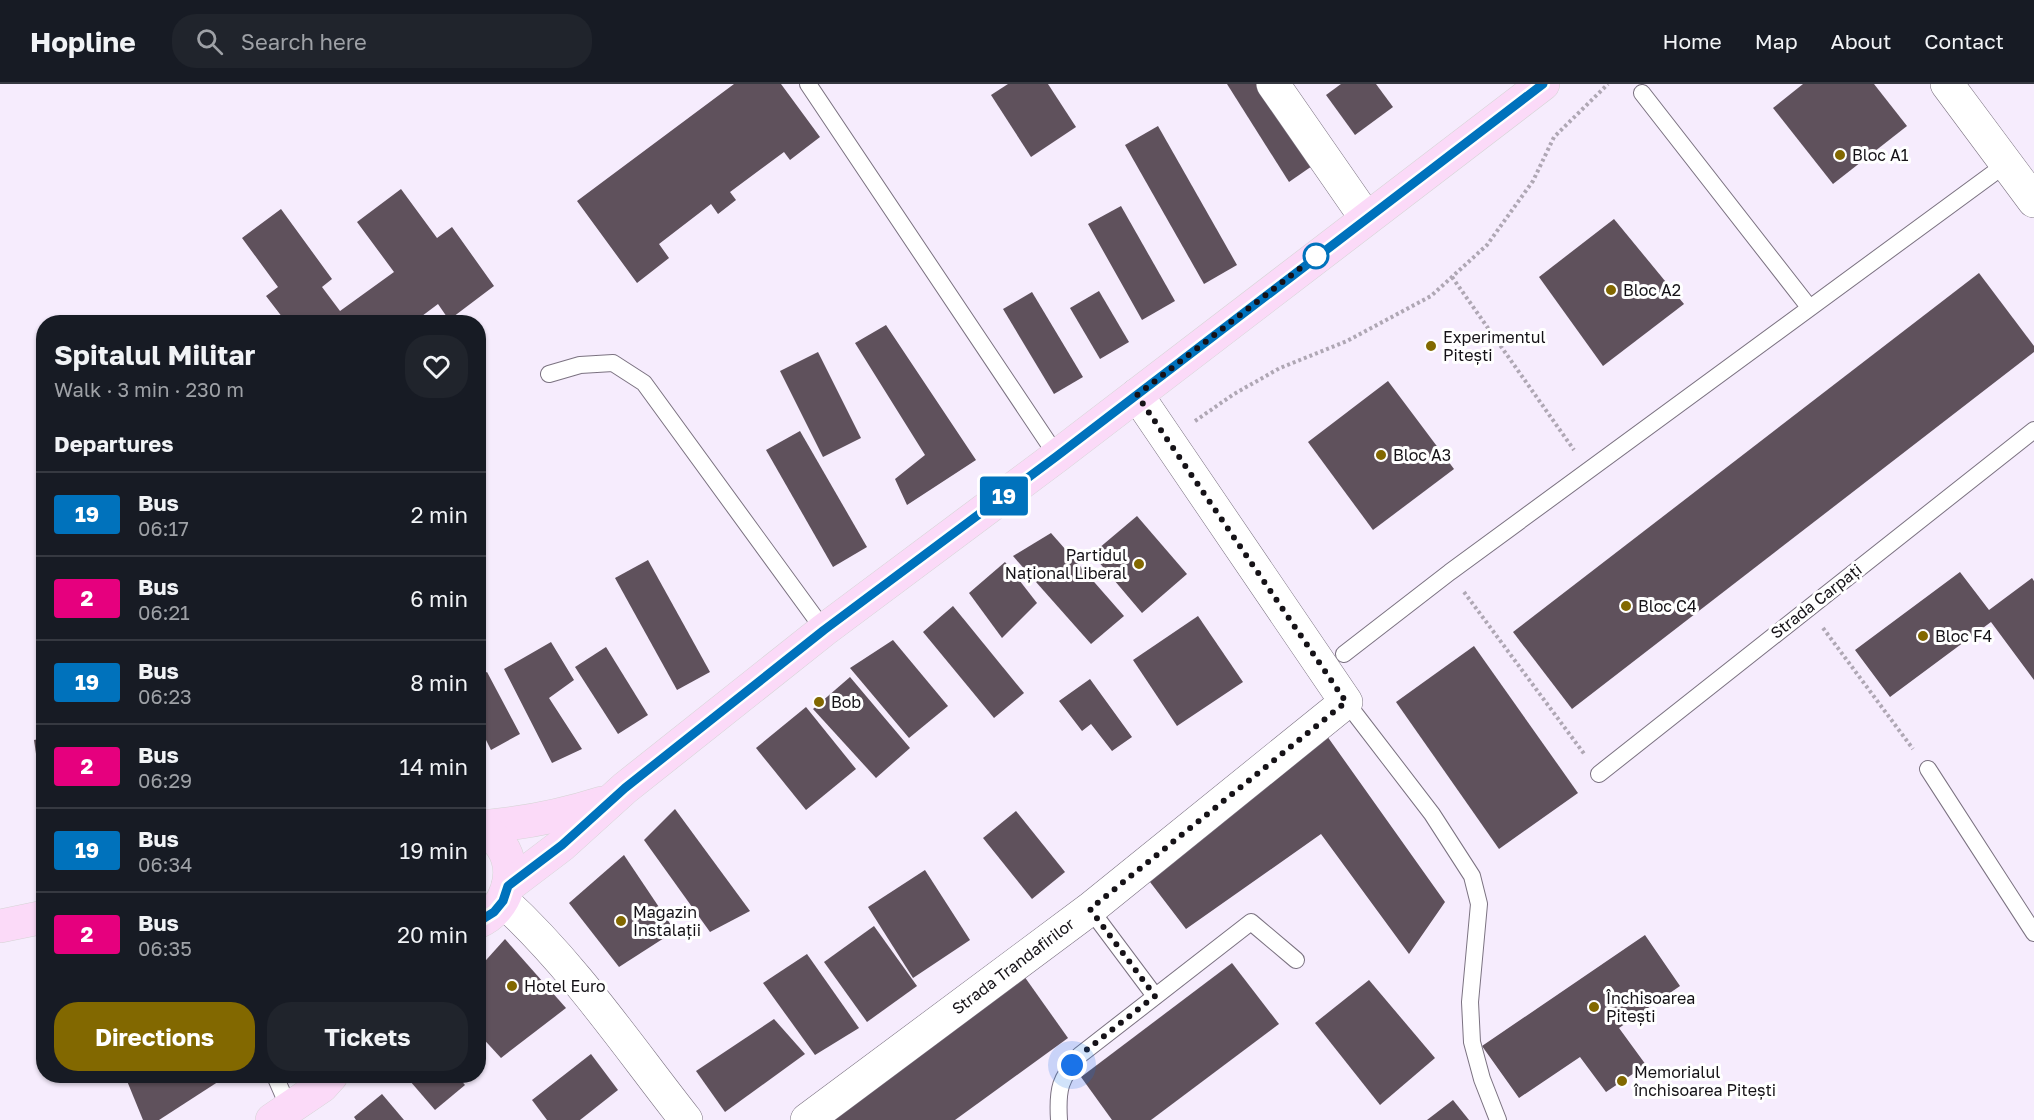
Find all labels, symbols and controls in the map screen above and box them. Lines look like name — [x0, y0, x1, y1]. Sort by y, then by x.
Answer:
search box — [172, 14, 592, 68]
text: Hopline — [30, 25, 136, 58]
icon: search — [193, 25, 226, 58]
text: Search here — [241, 28, 367, 55]
text: Home — [1662, 28, 1722, 54]
text: Map — [1755, 28, 1798, 54]
text: About — [1831, 28, 1891, 54]
text: Contact — [1924, 28, 2004, 54]
place label: Bloc A1 — [1852, 145, 1909, 165]
marker: Bloc A1 — [1833, 148, 1847, 162]
unlabelled marker — [1303, 243, 1329, 269]
place label: Bloc A2 — [1623, 280, 1681, 300]
marker: Bloc A2 — [1604, 283, 1618, 297]
place label: Experimentul Pitești — [1443, 327, 1546, 365]
button: heart — [405, 335, 468, 398]
text: Spitalul Militar — [54, 338, 256, 371]
marker: Experimentul Pitești — [1424, 339, 1438, 353]
text: Walk · 3 min · 230 m — [54, 377, 244, 401]
text: Departures — [54, 430, 173, 457]
place label: Bloc A3 — [1393, 445, 1451, 465]
marker: Bloc A3 — [1374, 448, 1388, 462]
line badge: 19 — [977, 476, 1031, 516]
text: 19 — [992, 483, 1016, 509]
text: Bus — [138, 489, 179, 516]
text: 19 — [75, 501, 99, 527]
text: 2 min — [411, 501, 468, 528]
text: 06:17 — [138, 516, 189, 540]
place label: Partidul Național Liberal — [1005, 545, 1127, 583]
marker: Partidul Național Liberal — [1132, 557, 1146, 571]
street label: Strada Carpați — [1766, 559, 1866, 643]
text: Bus — [138, 573, 179, 600]
text: 2 — [81, 585, 93, 611]
text: 6 min — [410, 585, 468, 612]
place label: Bloc C4 — [1638, 596, 1697, 616]
marker: Bloc C4 — [1619, 599, 1633, 613]
text: 06:21 — [138, 600, 190, 624]
place label: Bloc F4 — [1935, 626, 1992, 646]
marker: Bloc F4 — [1916, 629, 1930, 643]
text: Bus — [138, 657, 179, 684]
text: 19 — [75, 669, 99, 695]
text: 8 min — [410, 669, 468, 696]
text: 06:23 — [138, 684, 192, 708]
place label: Bob — [831, 692, 861, 712]
marker: Bob — [812, 695, 826, 709]
text: Bus — [138, 741, 179, 768]
text: 2 — [81, 753, 93, 779]
text: 14 min — [400, 753, 468, 780]
text: 06:29 — [138, 768, 192, 792]
text: Bus — [138, 825, 179, 852]
text: 19 — [75, 837, 99, 863]
text: 19 min — [400, 837, 468, 864]
text: 06:34 — [138, 852, 192, 876]
place label: Magazin Instalații — [633, 902, 701, 940]
text: Bus — [138, 909, 179, 936]
street label: Strada Trandafirilor — [948, 913, 1078, 1019]
marker: Magazin Instalații — [614, 914, 628, 928]
text: 2 — [81, 921, 93, 947]
text: 20 min — [397, 921, 468, 948]
text: 06:35 — [138, 936, 192, 960]
place label: Hotel Euro — [524, 976, 606, 996]
marker: Hotel Euro — [505, 979, 519, 993]
place label: Închisoarea Pitești — [1605, 988, 1695, 1026]
marker: Închisoarea Pitești — [1587, 1000, 1601, 1014]
button: Directions — [54, 1002, 255, 1071]
button: Tickets — [267, 1002, 468, 1071]
your location — [1057, 1050, 1087, 1080]
place label: Memorialul închisoarea Pitești — [1633, 1062, 1776, 1100]
marker: Memorialul închisoarea Pitești — [1615, 1074, 1629, 1088]

